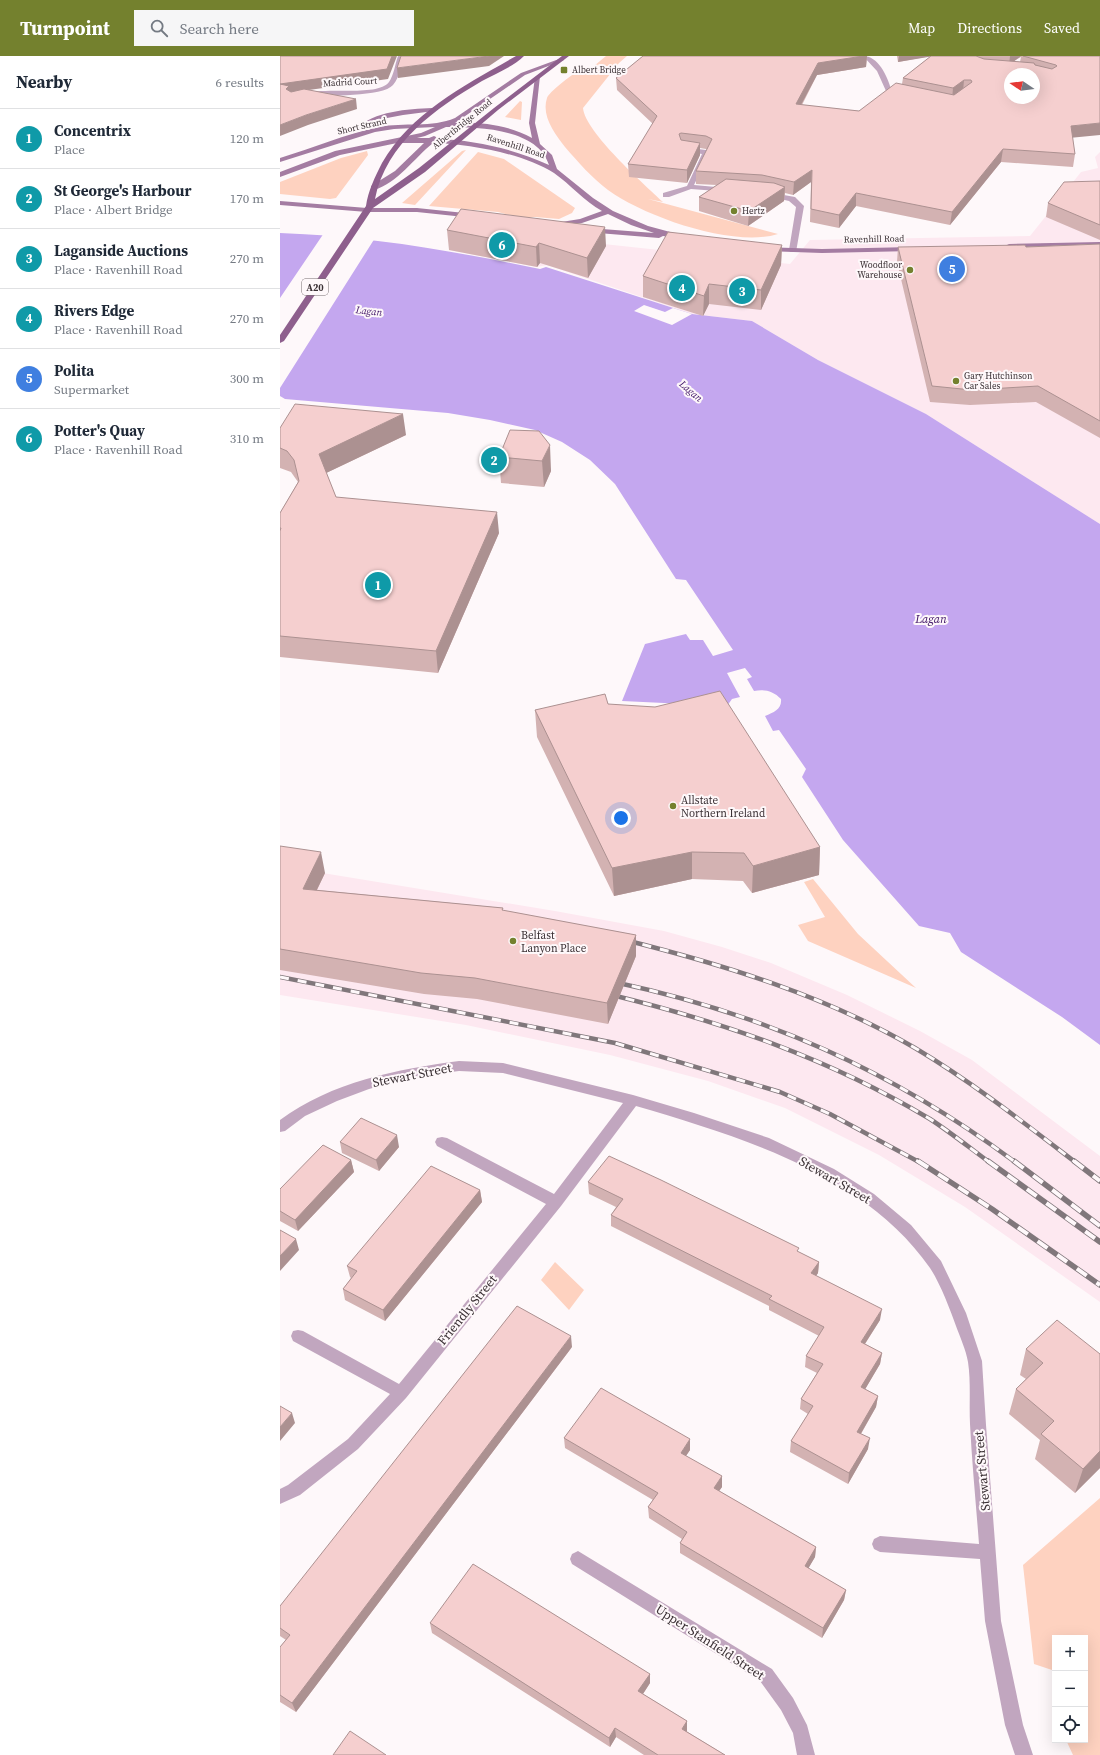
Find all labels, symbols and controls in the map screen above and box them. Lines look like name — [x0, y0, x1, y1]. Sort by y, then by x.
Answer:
search box — [134, 10, 414, 46]
text: Turnpoint — [20, 15, 110, 41]
icon: search — [148, 17, 170, 39]
text: Search here — [180, 18, 259, 39]
text: Map — [908, 18, 935, 38]
text: Directions — [957, 18, 1022, 38]
text: Saved — [1044, 18, 1080, 38]
place label: Albert Bridge — [572, 64, 626, 76]
marker: Albert Bridge — [559, 65, 569, 75]
north arrow — [1004, 68, 1040, 104]
text: Nearby — [16, 70, 72, 94]
text: 6 results — [216, 74, 264, 91]
street label: Madrid Court — [323, 75, 377, 89]
street label: Albertbridge Road — [430, 96, 494, 152]
street label: Short Strand — [336, 115, 388, 137]
text: Concentrix — [54, 120, 131, 141]
text: 1 — [25, 130, 33, 147]
text: 120 m — [230, 130, 264, 147]
street label: Ravenhill Road — [485, 131, 547, 161]
text: Place — [54, 141, 85, 158]
text: St George's Harbour — [54, 180, 191, 201]
text: 2 — [25, 190, 33, 207]
text: 170 m — [230, 190, 264, 207]
text: Place · Albert Bridge — [54, 201, 173, 218]
place label: Hertz — [742, 205, 765, 217]
marker: Hertz — [729, 206, 739, 216]
pin: 6 — [489, 230, 515, 260]
street label: Ravenhill Road — [844, 232, 904, 246]
text: Laganside Auctions — [54, 240, 188, 261]
text: 3 — [25, 250, 33, 267]
text: 270 m — [230, 250, 264, 267]
pin: 5 — [939, 254, 965, 284]
place label: Woodfloor Warehouse — [857, 259, 902, 281]
text: Place · Ravenhill Road — [54, 261, 183, 278]
marker: Woodfloor Warehouse — [905, 265, 915, 275]
pin: 4 — [669, 273, 695, 303]
pin: 3 — [729, 276, 755, 306]
road number: A20 — [302, 279, 328, 295]
text: Rivers Edge — [54, 300, 134, 321]
water label: Lagan — [354, 303, 383, 319]
text: 4 — [25, 310, 33, 327]
text: 270 m — [230, 310, 264, 327]
text: Place · Ravenhill Road — [54, 321, 183, 338]
text: Polita — [54, 360, 94, 381]
text: 5 — [25, 370, 33, 387]
text: 300 m — [230, 370, 264, 387]
place label: Gary Hutchinson Car Sales — [964, 370, 1033, 392]
marker: Gary Hutchinson Car Sales — [951, 376, 961, 386]
water label: Lagan — [676, 377, 706, 405]
text: Supermarket — [54, 381, 129, 398]
text: Potter's Quay — [54, 420, 145, 441]
text: 6 — [25, 430, 33, 447]
text: 310 m — [230, 430, 264, 447]
text: Place · Ravenhill Road — [54, 441, 183, 458]
pin: 2 — [481, 445, 507, 475]
pin: 1 — [365, 570, 391, 600]
water label: Lagan — [914, 611, 947, 627]
place label: Allstate Northern Ireland — [681, 793, 766, 821]
marker: Allstate Northern Ireland — [668, 801, 678, 811]
your location — [611, 808, 631, 828]
place label: Belfast Lanyon Place — [521, 928, 587, 956]
marker: Belfast Lanyon Place — [508, 936, 518, 946]
street label: Stewart Street — [371, 1059, 454, 1091]
street label: Stewart Street — [796, 1153, 875, 1208]
street label: Friendly Street — [433, 1271, 501, 1349]
street label: Stewart Street — [970, 1430, 994, 1512]
street label: Upper Stanfield Street — [652, 1600, 768, 1684]
map controls — [1052, 1635, 1088, 1743]
button: + — [1052, 1635, 1088, 1671]
button: − — [1052, 1671, 1088, 1707]
button: locate — [1052, 1707, 1088, 1743]

